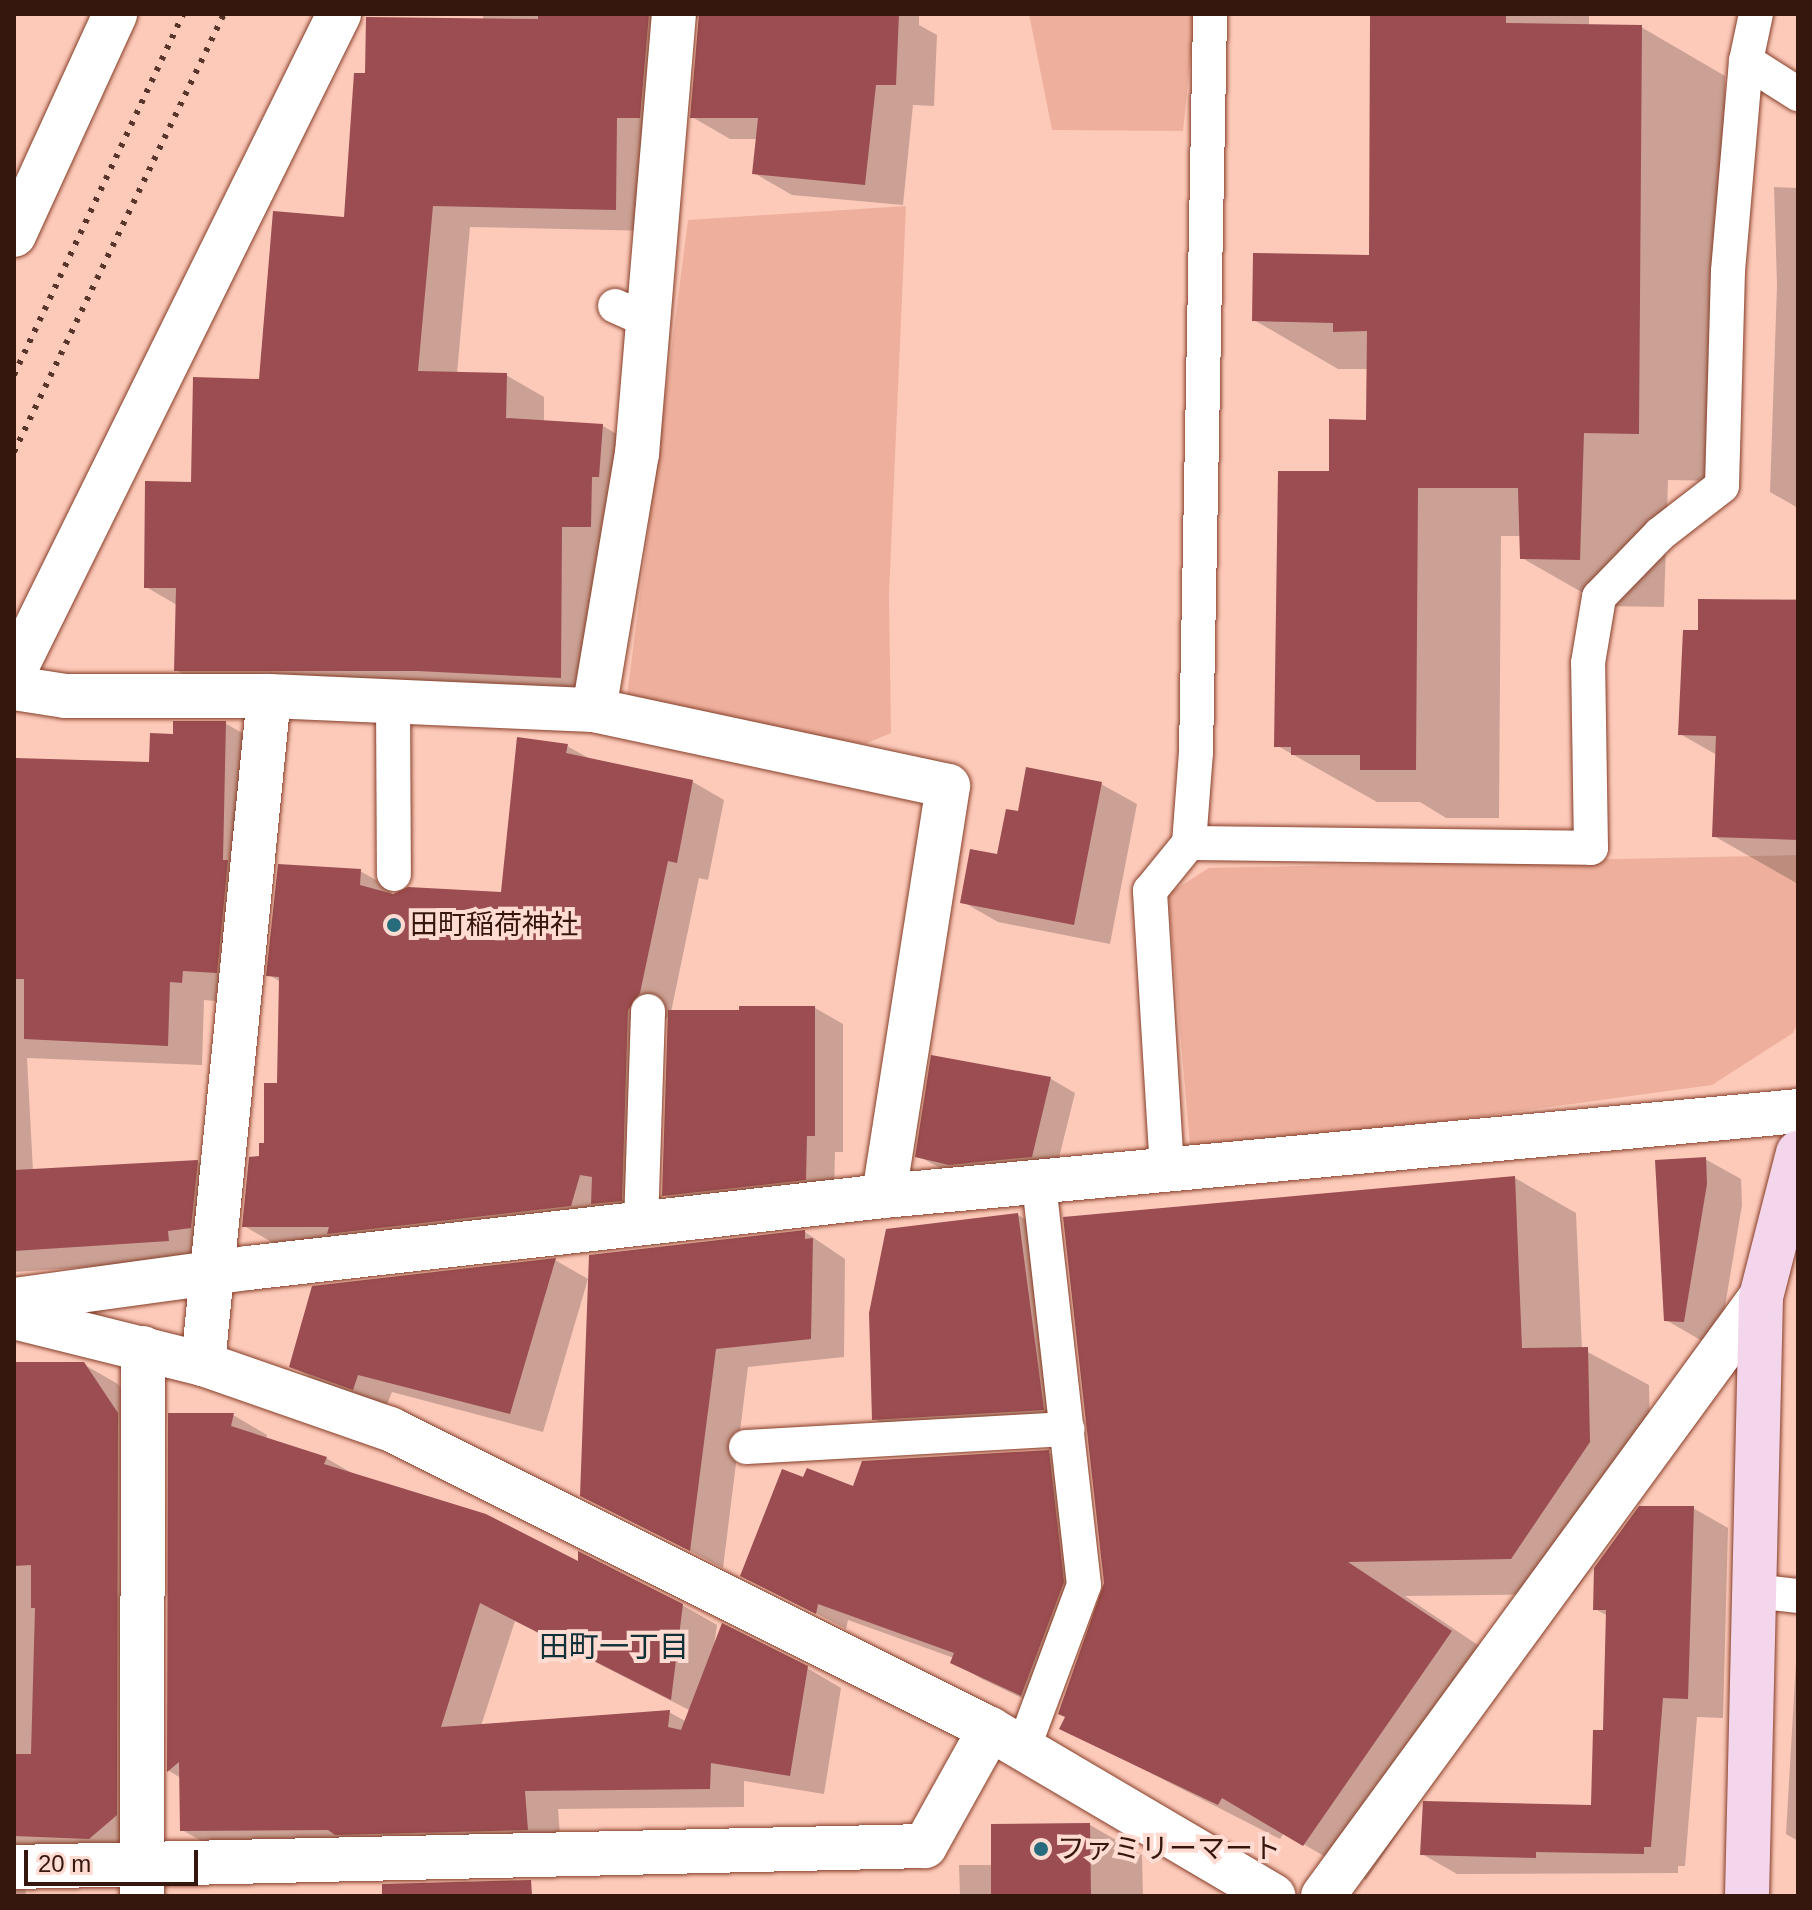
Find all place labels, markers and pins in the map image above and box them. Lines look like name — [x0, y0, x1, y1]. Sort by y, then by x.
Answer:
place label: 田町稲荷神社 — [410, 908, 578, 942]
marker: 田町稲荷神社 — [385, 916, 403, 934]
place label: ファミリーマート — [1057, 1832, 1281, 1866]
marker: ファミリーマート — [1032, 1840, 1050, 1858]

